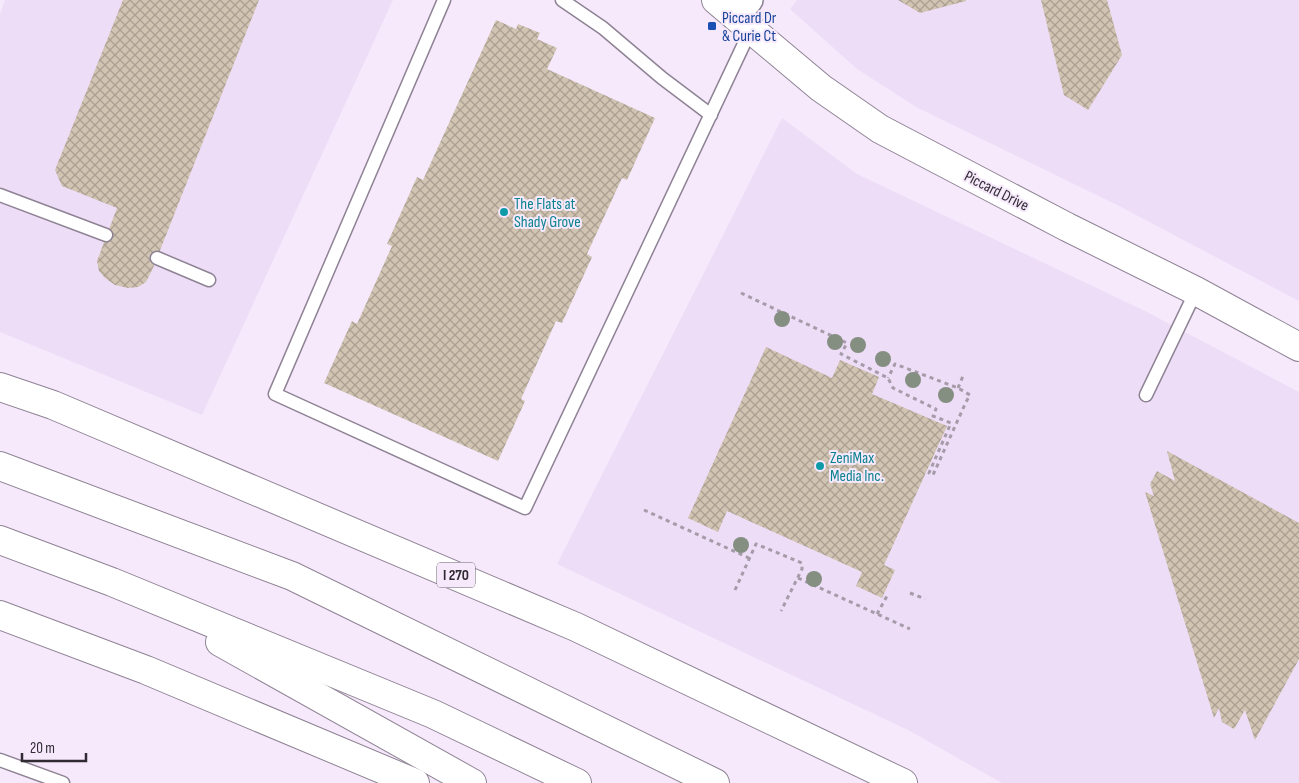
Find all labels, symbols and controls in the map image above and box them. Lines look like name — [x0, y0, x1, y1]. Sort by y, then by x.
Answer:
place label: Piccard Dr & Curie Ct — [722, 9, 777, 46]
marker: Piccard Dr & Curie Ct — [706, 20, 718, 32]
street label: Piccard Drive — [961, 167, 1032, 216]
place label: The Flats at Shady Grove — [514, 195, 581, 232]
marker: The Flats at Shady Grove — [498, 206, 510, 218]
place label: ZeniMax Media Inc. — [830, 449, 884, 486]
marker: ZeniMax Media Inc. — [814, 460, 826, 472]
road number: I 270 — [437, 562, 475, 588]
scale bar — [22, 730, 86, 762]
text: 20 m — [30, 739, 55, 758]

